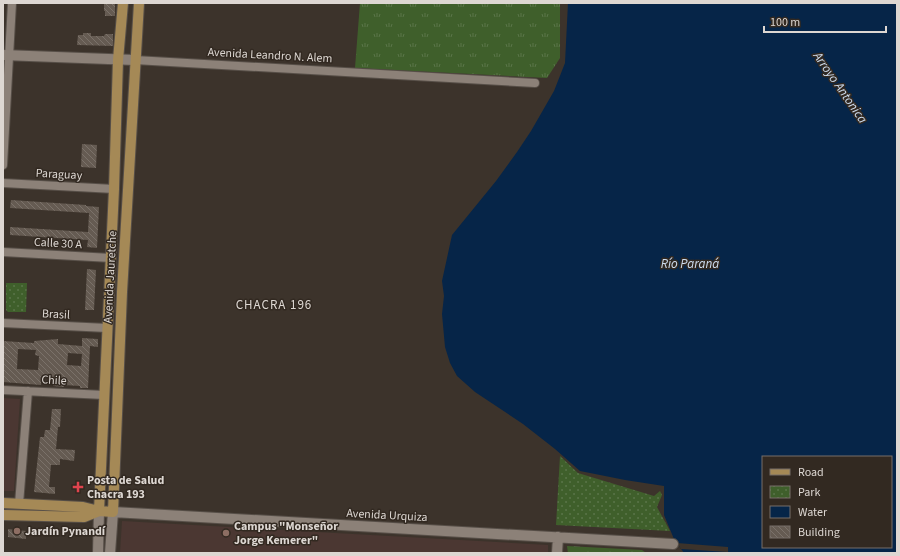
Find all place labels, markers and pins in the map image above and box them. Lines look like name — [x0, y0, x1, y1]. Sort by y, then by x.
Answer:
place label: Posta de Salud Chacra 193 — [87, 472, 164, 503]
marker: Posta de Salud Chacra 193 — [72, 481, 84, 493]
place label: Campus "Monseñor Jorge Kemerer" — [234, 518, 338, 549]
place label: Jardín Pynandí — [25, 523, 106, 540]
marker: Jardín Pynandí — [12, 526, 22, 536]
marker: Campus "Monseñor Jorge Kemerer" — [221, 528, 231, 538]

